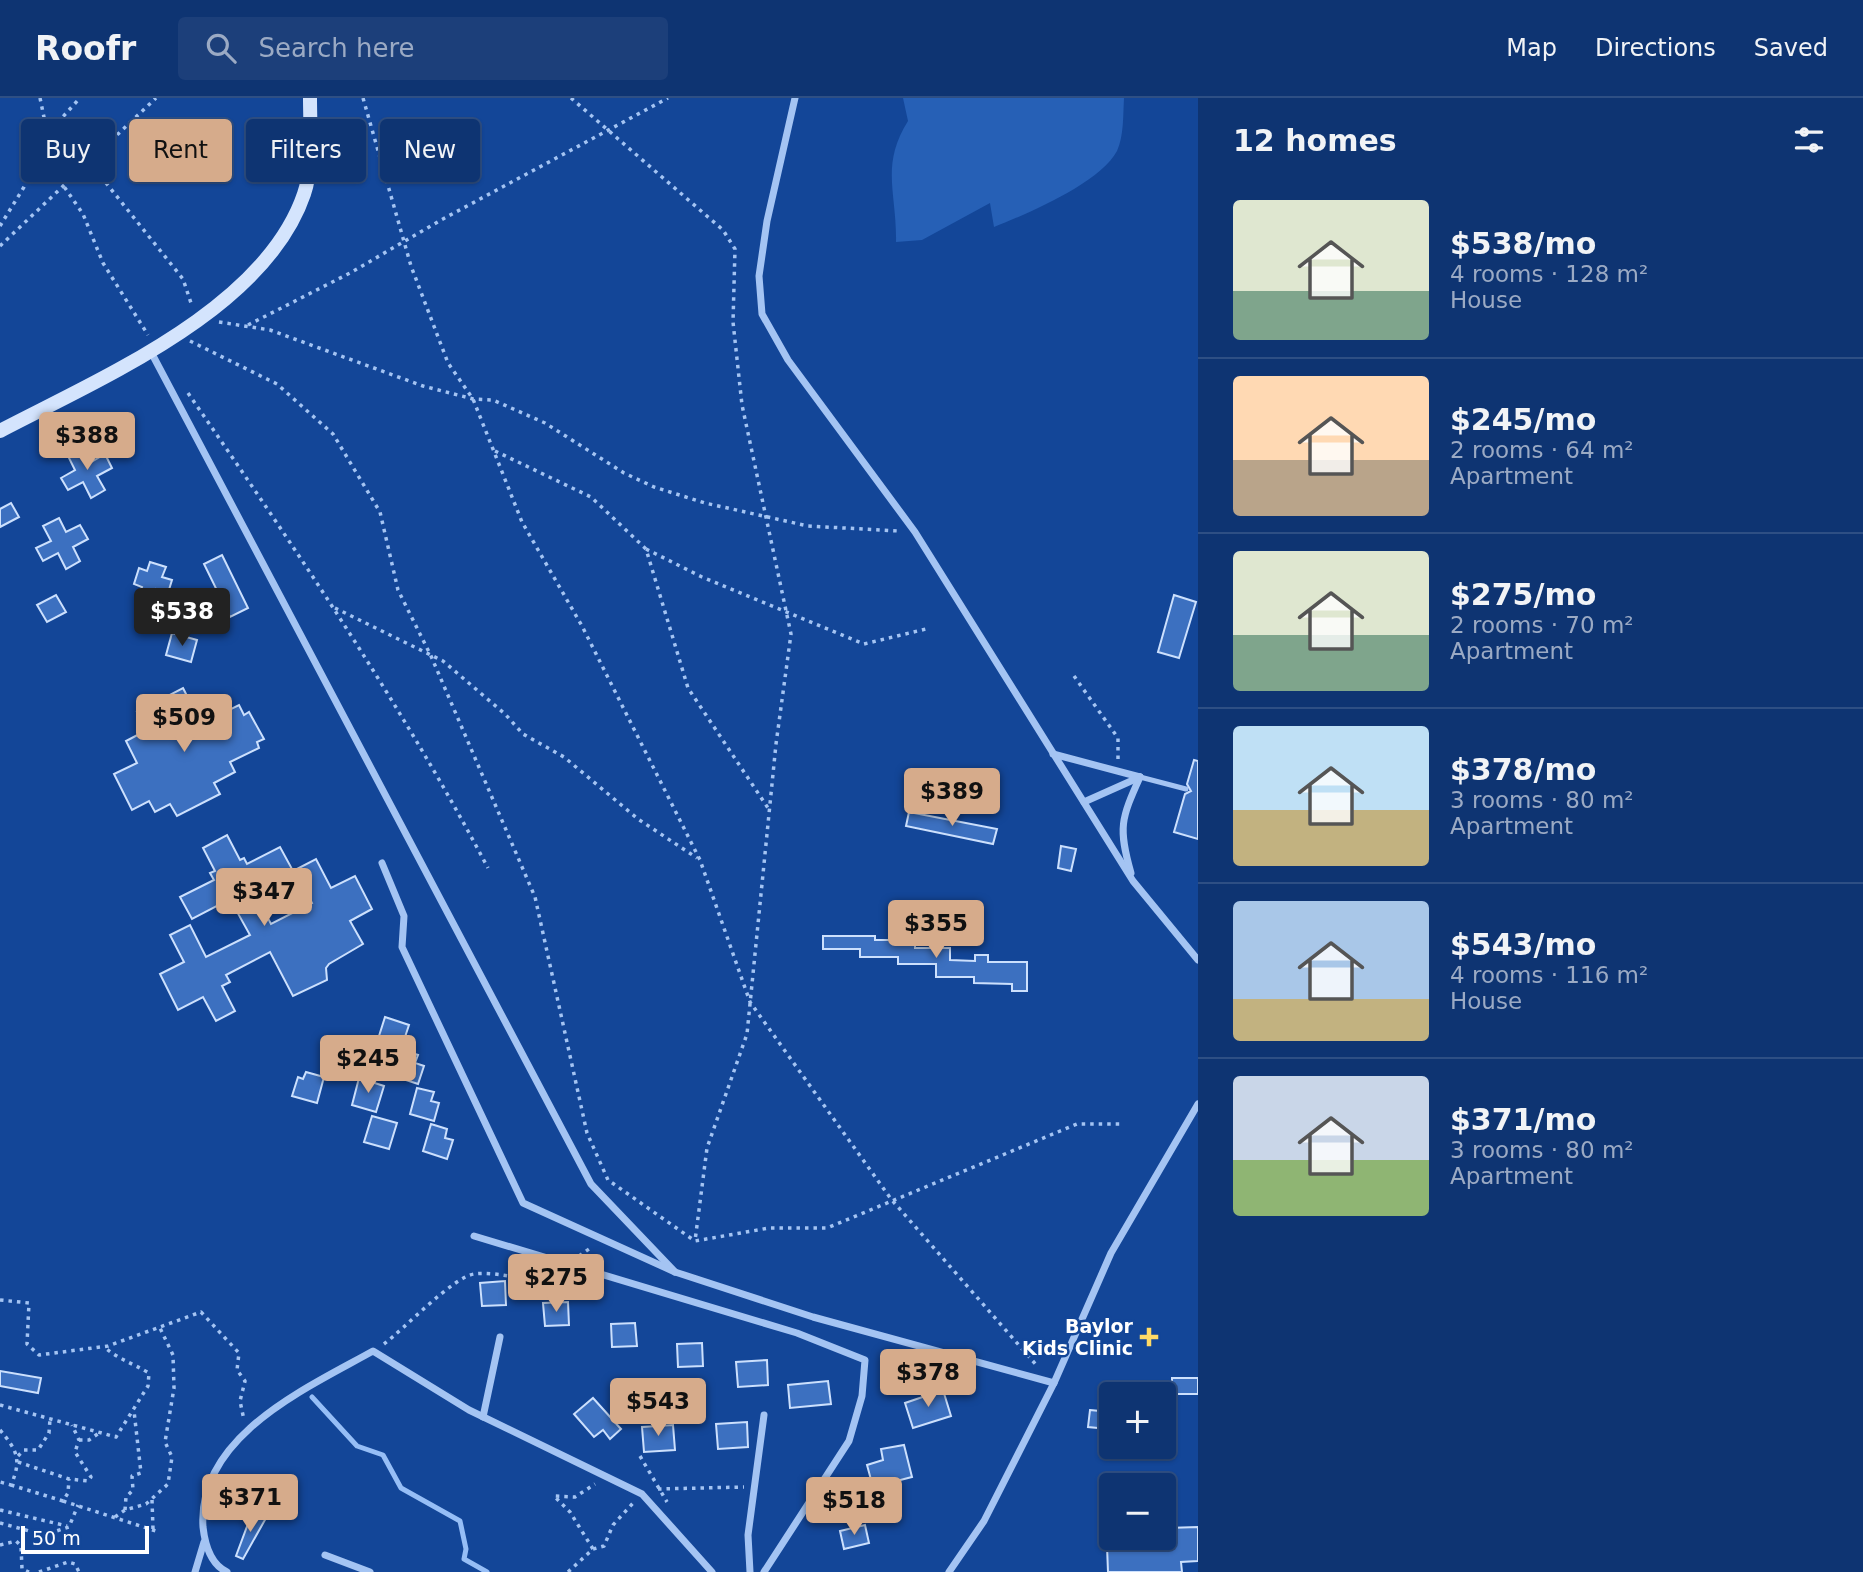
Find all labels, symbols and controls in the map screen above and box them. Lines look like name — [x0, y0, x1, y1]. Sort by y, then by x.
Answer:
search box — [178, 17, 668, 80]
text: Roofr — [35, 29, 136, 68]
icon: search — [202, 29, 240, 67]
text: Search here — [258, 33, 415, 63]
text: Map — [1506, 34, 1557, 62]
text: Directions — [1595, 34, 1716, 62]
text: Saved — [1754, 34, 1828, 62]
chip: Buy — [21, 119, 115, 182]
chip: Rent — [129, 119, 232, 182]
chip: Filters — [246, 119, 366, 182]
chip: New — [380, 119, 480, 182]
icon: filters — [1790, 121, 1828, 159]
text: 12 homes — [1233, 123, 1397, 158]
text: $538/mo — [1450, 226, 1596, 261]
icon: home — [1289, 228, 1373, 312]
text: 4 rooms · 128 m² — [1450, 261, 1648, 287]
text: House — [1450, 287, 1522, 313]
text: $245/mo — [1450, 402, 1596, 437]
icon: home — [1289, 404, 1373, 488]
pin: $388 — [46, 412, 128, 472]
text: $388 — [55, 422, 119, 448]
text: 2 rooms · 64 m² — [1450, 437, 1634, 463]
text: Apartment — [1450, 463, 1573, 489]
text: $275/mo — [1450, 577, 1596, 612]
icon: home — [1289, 579, 1373, 663]
pin: $538 — [141, 588, 223, 648]
text: $538 — [150, 598, 214, 624]
text: 2 rooms · 70 m² — [1450, 612, 1634, 638]
text: Apartment — [1450, 638, 1573, 664]
pin: $509 — [143, 694, 225, 754]
text: $509 — [152, 704, 216, 730]
text: $378/mo — [1450, 752, 1596, 787]
icon: home — [1289, 754, 1373, 838]
pin: $389 — [911, 768, 993, 828]
text: $389 — [920, 778, 984, 804]
text: 3 rooms · 80 m² — [1450, 787, 1634, 813]
text: Apartment — [1450, 813, 1573, 839]
pin: $347 — [223, 868, 305, 928]
text: $347 — [232, 878, 296, 904]
pin: $355 — [895, 900, 977, 960]
text: $355 — [904, 910, 968, 936]
text: $543/mo — [1450, 927, 1596, 962]
icon: home — [1289, 929, 1373, 1013]
text: 4 rooms · 116 m² — [1450, 962, 1648, 988]
text: House — [1450, 988, 1522, 1014]
pin: $245 — [327, 1035, 409, 1095]
text: $245 — [336, 1045, 400, 1071]
text: $371/mo — [1450, 1102, 1596, 1137]
icon: home — [1289, 1104, 1373, 1188]
text: 3 rooms · 80 m² — [1450, 1137, 1634, 1163]
text: Apartment — [1450, 1163, 1573, 1189]
pin: $275 — [515, 1254, 597, 1314]
text: $275 — [524, 1264, 588, 1290]
place label: Baylor Kids Clinic — [1022, 1315, 1134, 1359]
marker: Baylor Kids Clinic — [1139, 1327, 1159, 1347]
pin: $378 — [887, 1350, 969, 1409]
text: $378 — [896, 1359, 960, 1385]
pin: $543 — [617, 1378, 699, 1438]
map controls — [1099, 1382, 1176, 1550]
button: + — [1099, 1382, 1176, 1459]
text: $543 — [626, 1388, 690, 1414]
button: − — [1099, 1473, 1176, 1550]
pin: $371 — [209, 1474, 291, 1534]
pin: $518 — [813, 1478, 895, 1537]
text: $371 — [218, 1484, 282, 1510]
text: $518 — [822, 1487, 886, 1513]
scale bar — [21, 1523, 149, 1555]
text: 50 m — [32, 1527, 81, 1549]

